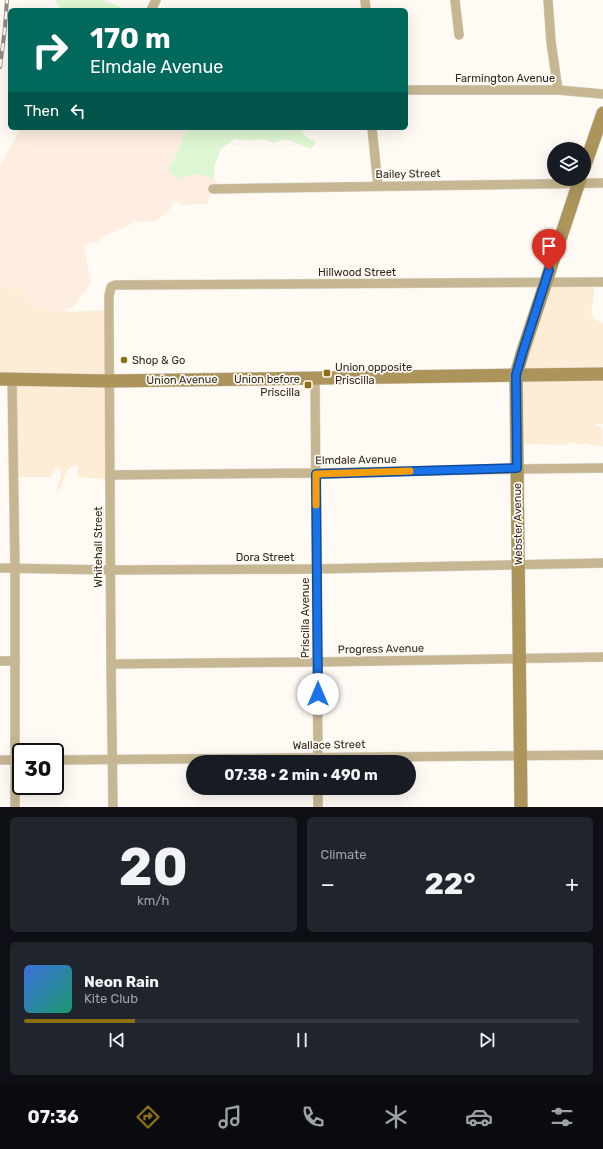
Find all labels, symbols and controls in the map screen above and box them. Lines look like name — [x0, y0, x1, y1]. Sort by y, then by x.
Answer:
text: 170 m — [90, 22, 171, 55]
icon: right — [24, 24, 76, 76]
text: Elmdale Avenue — [90, 56, 223, 78]
street label: Farmington Avenue — [455, 72, 555, 85]
icon: left — [67, 100, 89, 122]
text: Then — [24, 102, 59, 120]
map controls — [547, 142, 591, 186]
button: layers — [547, 142, 591, 186]
street label: Bailey Street — [375, 167, 441, 181]
pin — [532, 229, 566, 270]
icon: arrive — [538, 235, 560, 257]
street label: Hillwood Street — [318, 266, 397, 279]
place label: Shop & Go — [132, 354, 185, 367]
marker: Shop & Go — [119, 355, 129, 365]
place label: Union opposite Priscilla — [335, 361, 412, 387]
marker: Union opposite Priscilla — [322, 368, 332, 378]
street label: Union Avenue — [146, 373, 218, 387]
place label: Union before Priscilla — [234, 373, 300, 399]
marker: Union before Priscilla — [303, 380, 313, 390]
street label: Elmdale Avenue — [315, 453, 397, 467]
street label: Webster Avenue — [511, 483, 525, 565]
street label: Whitehall Street — [92, 506, 105, 588]
street label: Dora Street — [236, 551, 295, 564]
street label: Priscilla Avenue — [299, 578, 312, 658]
street label: Progress Avenue — [338, 642, 424, 656]
position arrow — [297, 673, 339, 715]
street label: Wallace Street — [292, 738, 366, 752]
speed limit sign: 30 — [12, 743, 64, 795]
text: 07:38 · 2 min · 490 m — [224, 766, 378, 784]
text: 20 — [119, 836, 188, 898]
text: Climate — [321, 847, 367, 862]
text: 22° — [424, 866, 476, 902]
text: − — [321, 871, 335, 898]
text: + — [565, 871, 579, 898]
text: km/h — [137, 893, 169, 908]
text: Neon Rain — [84, 973, 159, 991]
text: Kite Club — [84, 991, 138, 1006]
icon: previous — [106, 1029, 128, 1051]
icon: pause — [291, 1029, 313, 1051]
icon: next — [476, 1029, 498, 1051]
icon: directions — [134, 1103, 162, 1131]
icon: music — [216, 1103, 244, 1131]
icon: phone — [299, 1103, 327, 1131]
icon: climate — [382, 1103, 410, 1131]
icon: car — [465, 1103, 493, 1131]
icon: filters — [548, 1103, 576, 1131]
text: 07:36 — [27, 1106, 79, 1128]

